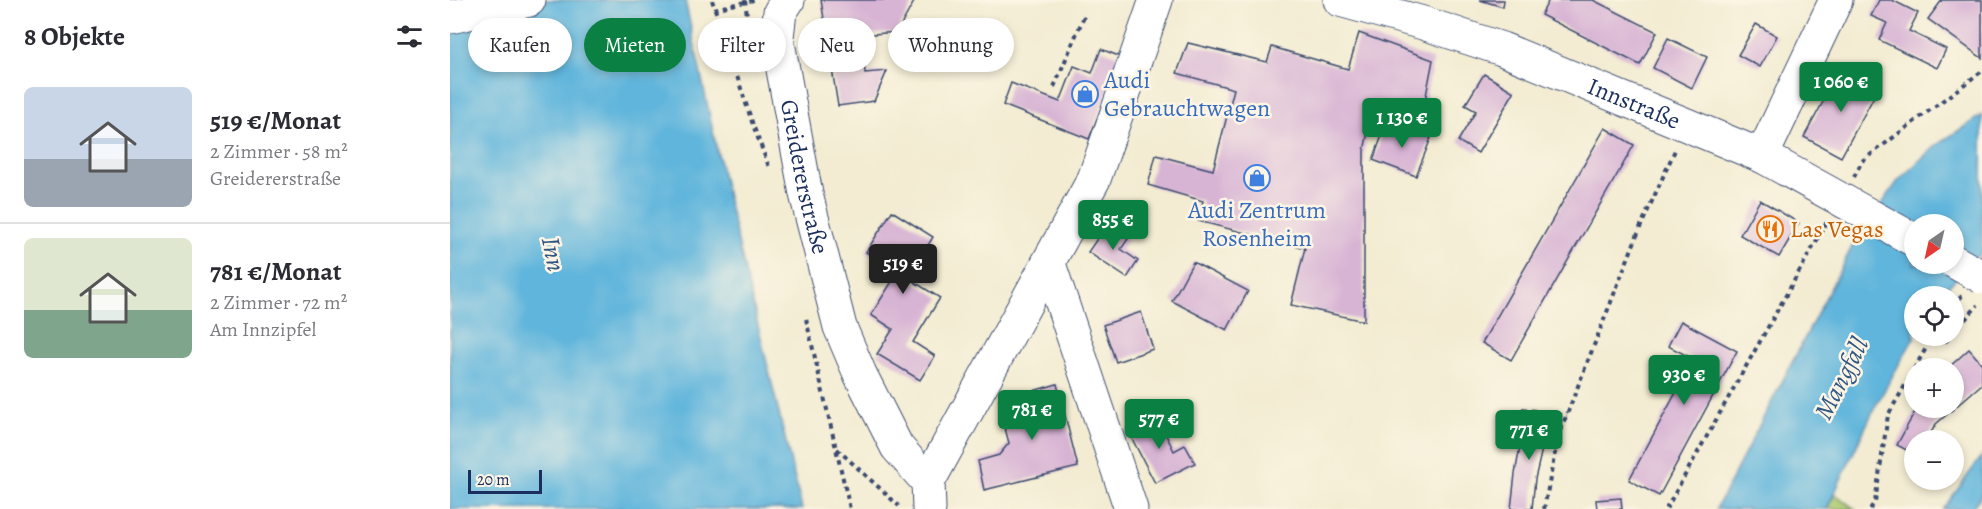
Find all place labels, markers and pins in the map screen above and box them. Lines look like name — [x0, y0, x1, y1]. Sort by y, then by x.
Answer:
pin: 1 060 € — [1786, 62, 1896, 113]
place label: Audi Gebrauchtwagen — [1103, 64, 1270, 124]
shop icon: Audi Gebrauchtwagen — [1070, 79, 1100, 109]
pin: 1 130 € — [1347, 98, 1457, 149]
shop icon: Audi Zentrum Rosenheim — [1242, 163, 1272, 193]
place label: Audi Zentrum Rosenheim — [1187, 194, 1326, 254]
pin: 855 € — [1071, 200, 1155, 251]
place label: Las Vegas — [1790, 213, 1884, 245]
restaurant icon: Las Vegas — [1755, 214, 1785, 244]
pin: 519 € — [861, 244, 945, 295]
pin: 930 € — [1642, 355, 1726, 406]
pin: 781 € — [990, 390, 1074, 441]
pin: 577 € — [1117, 399, 1201, 450]
pin: 771 € — [1487, 410, 1571, 461]

